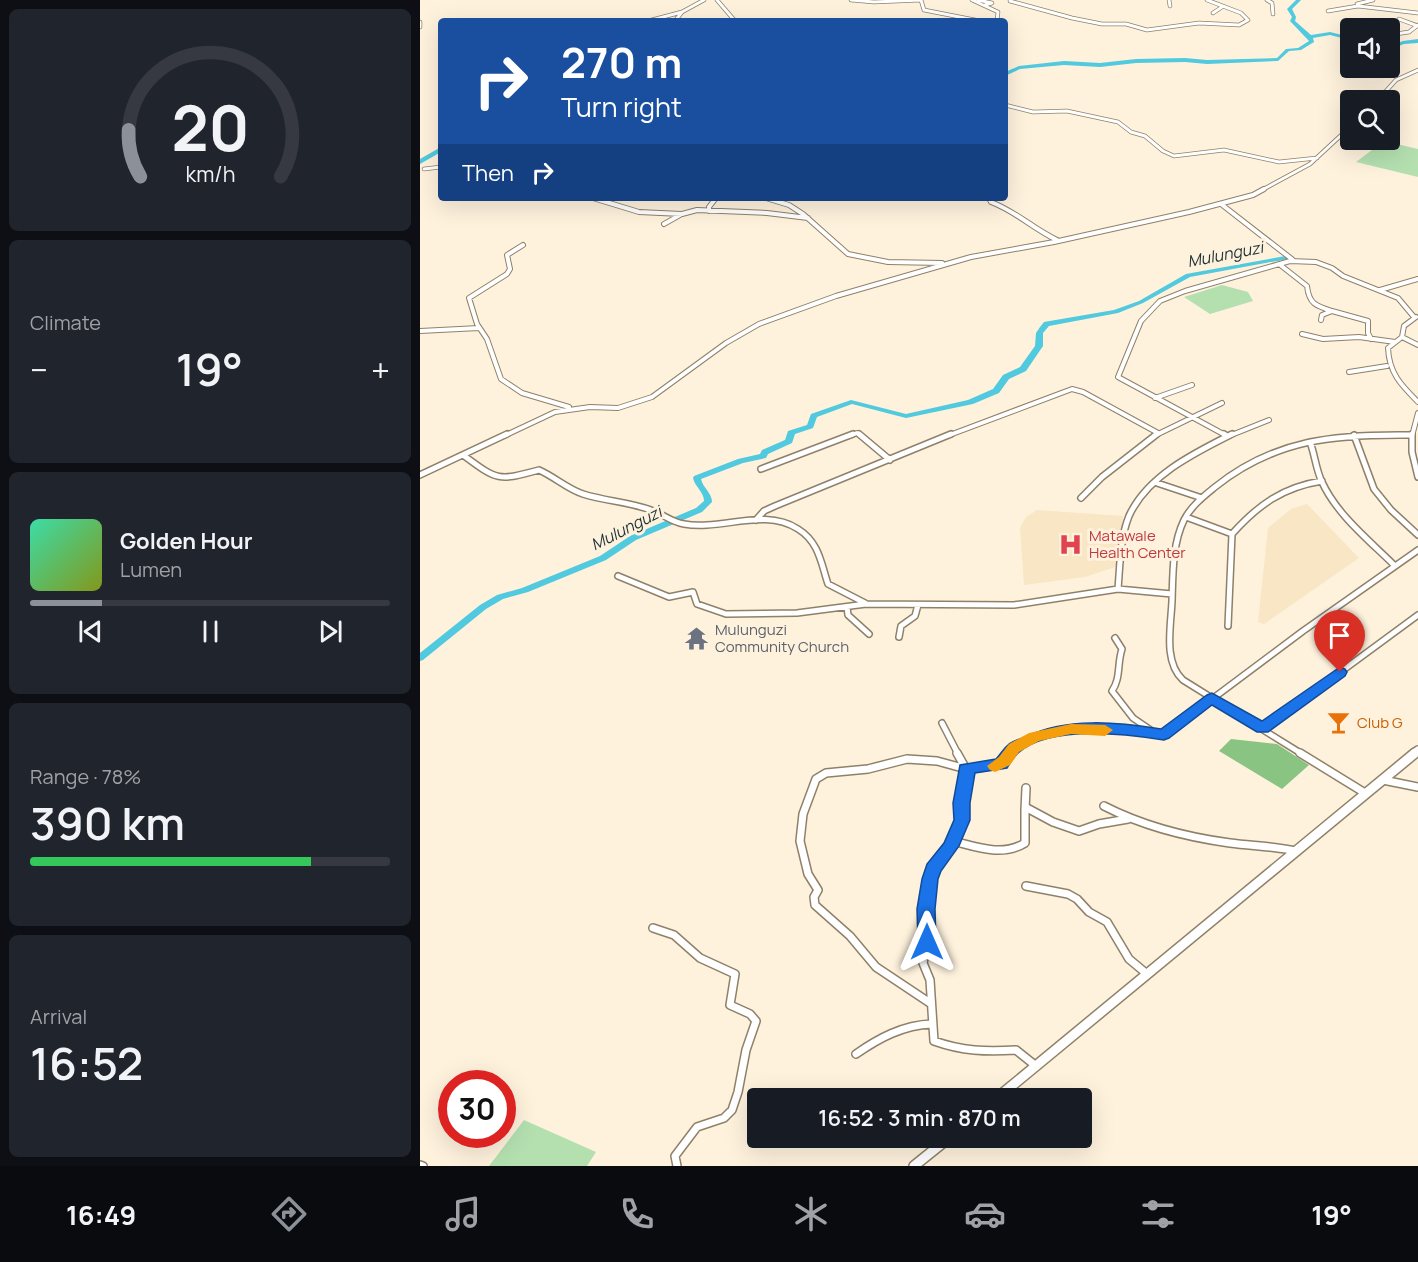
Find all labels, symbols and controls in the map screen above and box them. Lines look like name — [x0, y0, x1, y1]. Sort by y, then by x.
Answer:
map controls — [1340, 18, 1400, 150]
button: sound — [1340, 18, 1400, 78]
text: 270 m — [561, 33, 682, 91]
icon: right — [462, 42, 540, 120]
text: 20 — [171, 84, 249, 170]
text: Turn right — [561, 88, 682, 125]
button: search — [1340, 90, 1400, 150]
icon: right — [526, 156, 559, 189]
text: Then — [462, 158, 514, 188]
text: km/h — [185, 160, 235, 189]
water label: Mulunguzi — [1185, 235, 1267, 272]
text: Climate — [30, 309, 101, 336]
text: 19° — [176, 338, 243, 400]
text: − — [30, 347, 48, 392]
text: + — [371, 347, 390, 392]
water label: Mulunguzi — [587, 500, 667, 555]
place label: Matawale Health Center — [1089, 525, 1186, 563]
text: Golden Hour — [120, 526, 253, 556]
hospital icon: Matawale Health Center — [1058, 531, 1084, 557]
text: Lumen — [120, 556, 182, 583]
pin — [1314, 610, 1365, 672]
icon: previous — [74, 615, 107, 648]
icon: pause — [194, 615, 227, 648]
icon: next — [314, 615, 347, 648]
place label: Mulunguzi Community Church — [715, 619, 849, 657]
icon: arrive — [1323, 619, 1356, 652]
temple icon: Mulunguzi Community Church — [684, 625, 710, 651]
bar icon: Club G — [1326, 709, 1352, 735]
place label: Club G — [1357, 712, 1403, 733]
text: Range · 78% — [30, 763, 141, 790]
text: 390 km — [30, 792, 185, 854]
position arrow — [895, 910, 959, 974]
text: Arrival — [30, 1003, 87, 1030]
text: 16:52 — [30, 1032, 143, 1094]
speed limit sign: 30 — [438, 1070, 516, 1148]
text: 16:52 · 3 min · 870 m — [818, 1103, 1021, 1133]
icon: directions — [268, 1193, 310, 1235]
icon: music — [442, 1193, 484, 1235]
icon: phone — [616, 1193, 658, 1235]
icon: climate — [790, 1193, 832, 1235]
icon: car — [964, 1193, 1006, 1235]
icon: filters — [1137, 1193, 1179, 1235]
text: 16:49 — [66, 1196, 136, 1233]
text: 19° — [1311, 1196, 1352, 1233]

